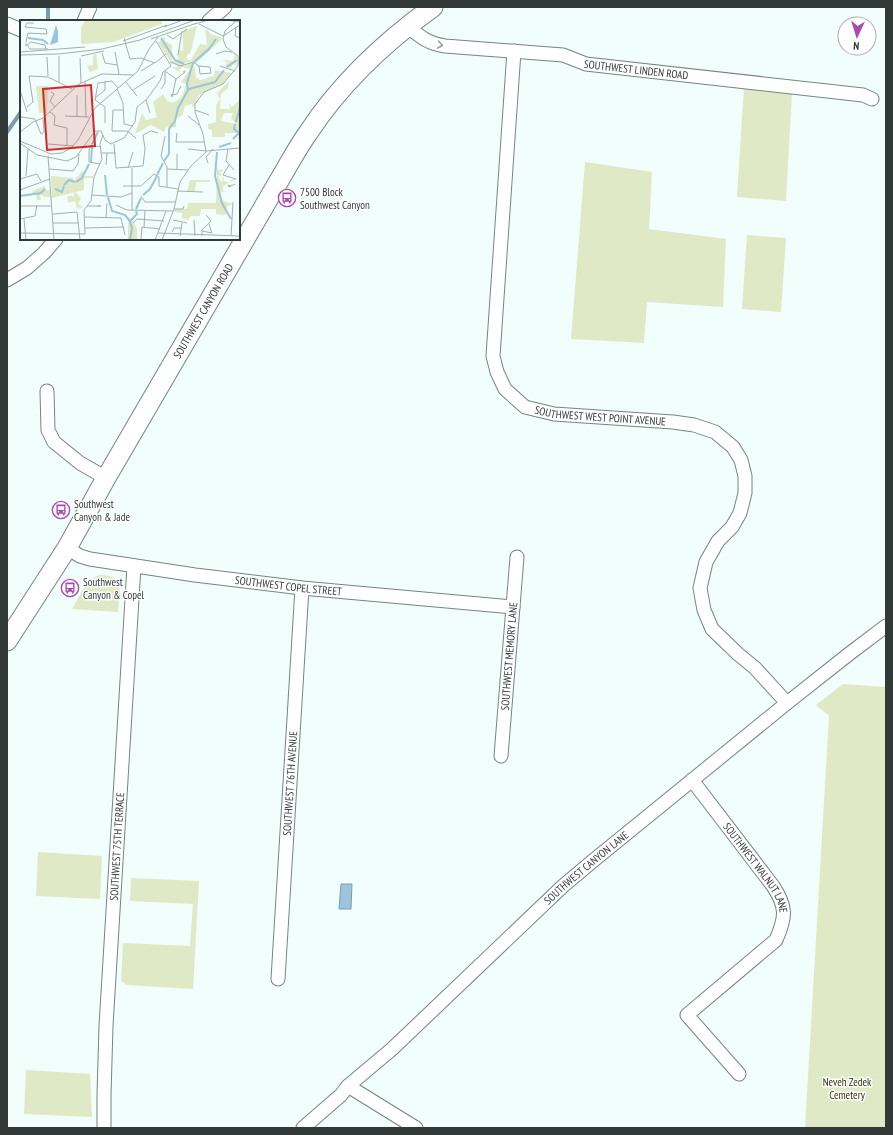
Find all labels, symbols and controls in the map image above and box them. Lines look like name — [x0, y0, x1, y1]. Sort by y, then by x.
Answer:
north arrow — [837, 16, 877, 56]
inset map — [20, 20, 240, 240]
text: N — [853, 39, 860, 53]
one-way arrow — [437, 40, 443, 49]
street label: SOUTHWEST LINDEN ROAD — [583, 57, 689, 82]
place label: 7500 Block Southwest Canyon — [300, 185, 370, 212]
bus stop icon: 7500 Block Southwest Canyon — [277, 188, 297, 208]
street label: SOUTHWEST CANYON ROAD — [170, 261, 236, 361]
street label: SOUTHWEST WEST POINT AVENUE — [533, 403, 667, 429]
place label: Southwest Canyon & Jade — [74, 497, 131, 524]
bus stop icon: Southwest Canyon & Jade — [51, 500, 71, 520]
street label: SOUTHWEST COPEL STREET — [234, 573, 343, 599]
place label: Southwest Canyon & Copel — [83, 575, 145, 602]
bus stop icon: Southwest Canyon & Copel — [60, 578, 80, 598]
street label: SOUTHWEST MEMORY LANE — [498, 601, 520, 711]
street label: SOUTHWEST 76TH AVENUE — [280, 730, 300, 836]
street label: SOUTHWEST 75TH TERRACE — [107, 791, 127, 901]
street label: SOUTHWEST WALNUT LANE — [720, 820, 791, 914]
street label: SOUTHWEST CANYON LANE — [541, 828, 631, 907]
park label: Neveh Zedek Cemetery — [823, 1075, 872, 1102]

